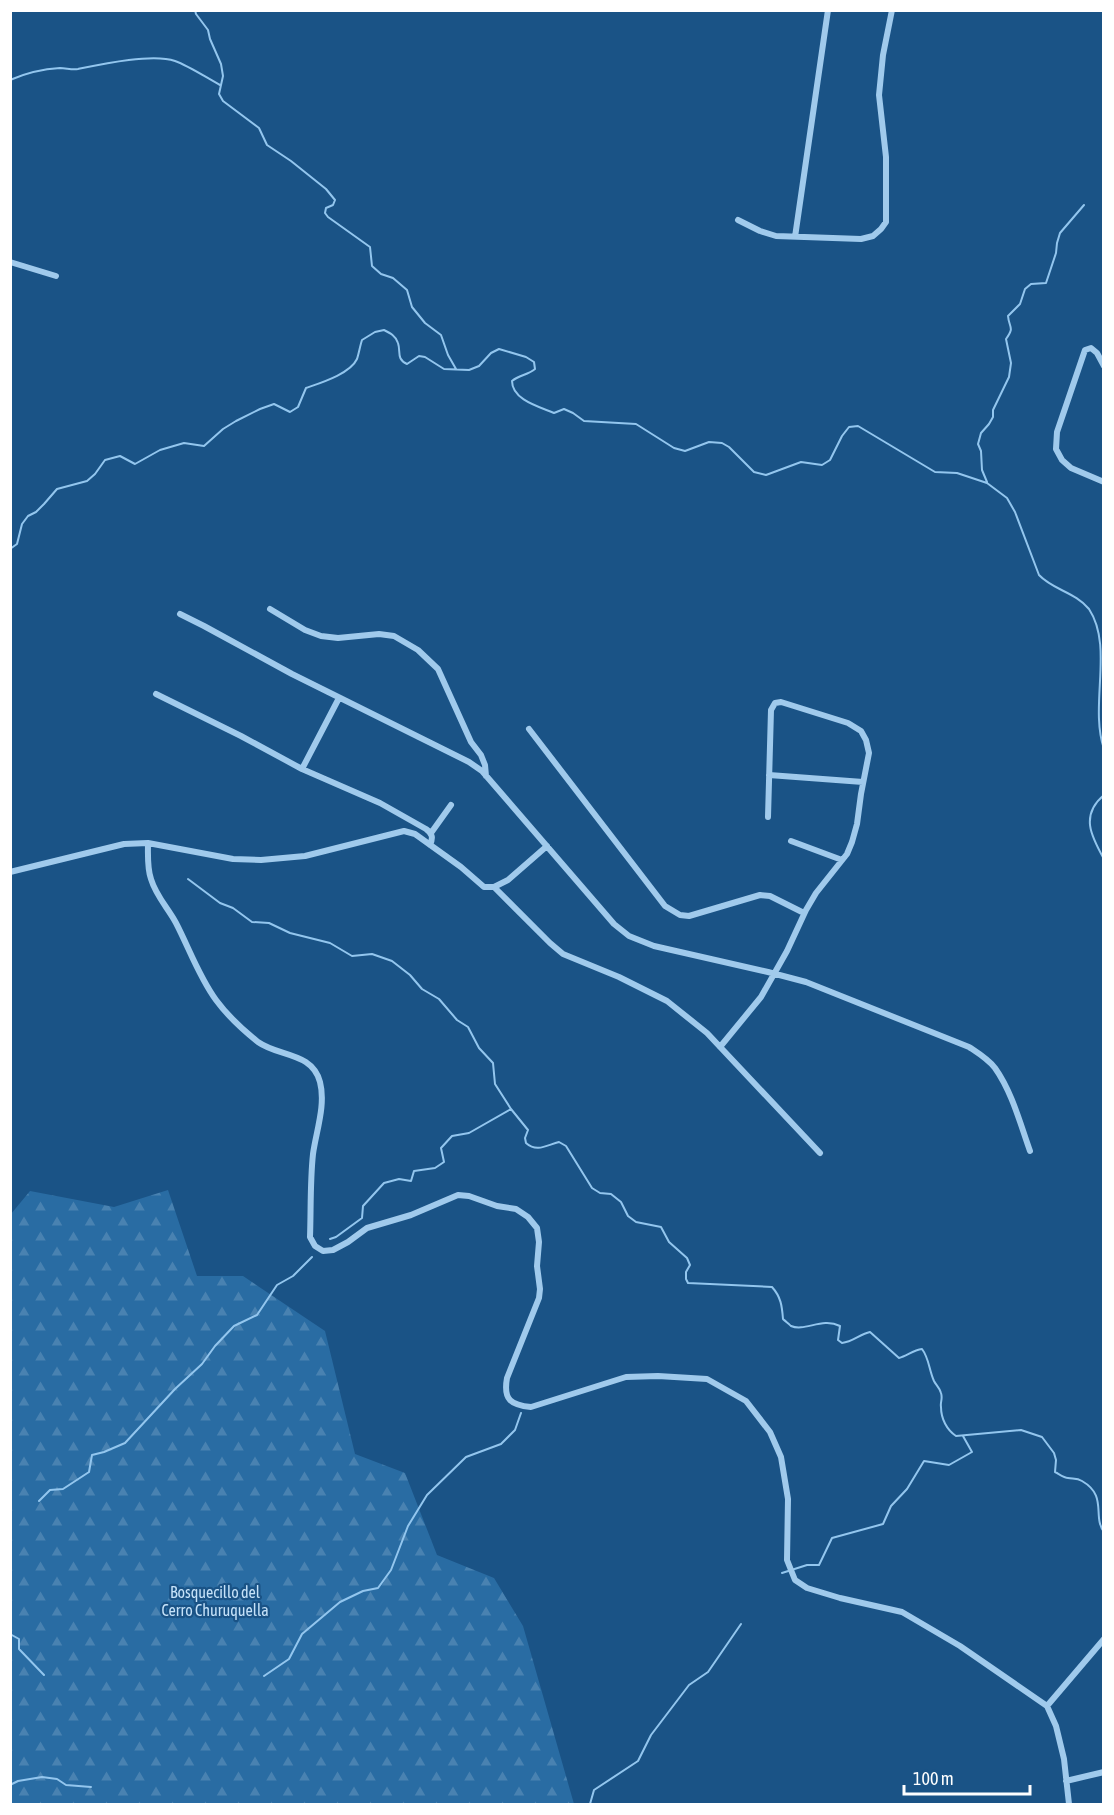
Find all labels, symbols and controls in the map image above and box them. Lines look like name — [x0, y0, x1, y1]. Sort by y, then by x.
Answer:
park label: Bosquecillo del Cerro Churuquella — [161, 1583, 269, 1620]
scale bar — [904, 1758, 1030, 1796]
text: 100 m — [913, 1768, 954, 1789]

